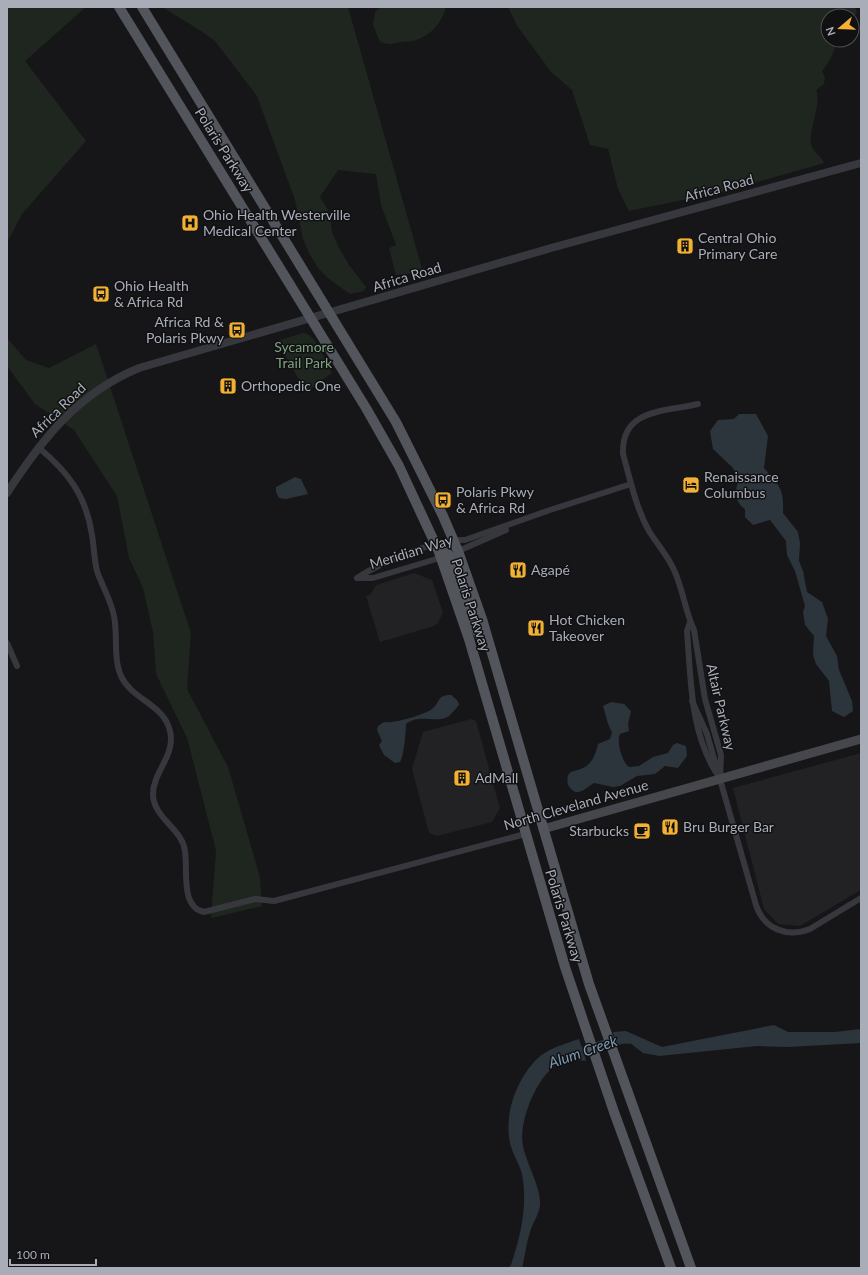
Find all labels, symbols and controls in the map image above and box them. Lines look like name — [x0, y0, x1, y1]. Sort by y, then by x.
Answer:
north arrow — [820, 8, 860, 48]
text: N — [823, 25, 838, 38]
street label: Polaris Parkway — [192, 104, 258, 196]
street label: Africa Road — [682, 170, 755, 205]
place label: Ohio Health Westerville Medical Center — [203, 206, 350, 239]
hospital icon: Ohio Health Westerville Medical Center — [180, 213, 200, 233]
place label: Central Ohio Primary Care — [698, 229, 777, 262]
building icon: Central Ohio Primary Care — [675, 236, 695, 256]
street label: Africa Road — [371, 258, 443, 295]
place label: Ohio Health & Africa Rd — [114, 277, 189, 310]
bus stop icon: Ohio Health & Africa Rd — [91, 284, 111, 304]
place label: Africa Rd & Polaris Pkwy — [146, 313, 225, 346]
bus stop icon: Africa Rd & Polaris Pkwy — [227, 320, 247, 340]
park label: Sycamore Trail Park — [274, 338, 334, 371]
building icon: Orthopedic One — [218, 376, 238, 396]
place label: Orthopedic One — [241, 377, 341, 394]
street label: Africa Road — [26, 379, 89, 440]
place label: Renaissance Columbus — [704, 468, 779, 501]
hotel icon: Renaissance Columbus — [681, 475, 701, 495]
place label: Polaris Pkwy & Africa Rd — [456, 483, 535, 516]
bus stop icon: Polaris Pkwy & Africa Rd — [433, 490, 453, 510]
street label: Meridian Way — [367, 531, 455, 572]
street label: Polaris Parkway — [448, 556, 495, 654]
restaurant icon: Agapé — [508, 560, 528, 580]
place label: Agapé — [531, 561, 570, 578]
place label: Hot Chicken Takeover — [549, 611, 625, 644]
restaurant icon: Hot Chicken Takeover — [526, 618, 546, 638]
street label: Altair Parkway — [703, 662, 740, 753]
building icon: AdMall — [452, 768, 472, 788]
place label: AdMall — [475, 769, 518, 786]
street label: North Cleveland Avenue — [502, 776, 650, 833]
restaurant icon: Bru Burger Bar — [660, 817, 680, 837]
place label: Bru Burger Bar — [683, 818, 774, 835]
cafe icon: Starbucks — [632, 821, 652, 841]
place label: Starbucks — [569, 822, 629, 839]
street label: Polaris Parkway — [542, 867, 587, 965]
water label: Alum Creek — [545, 1031, 620, 1072]
scale bar — [10, 1241, 96, 1267]
text: 100 m — [16, 1247, 50, 1262]

